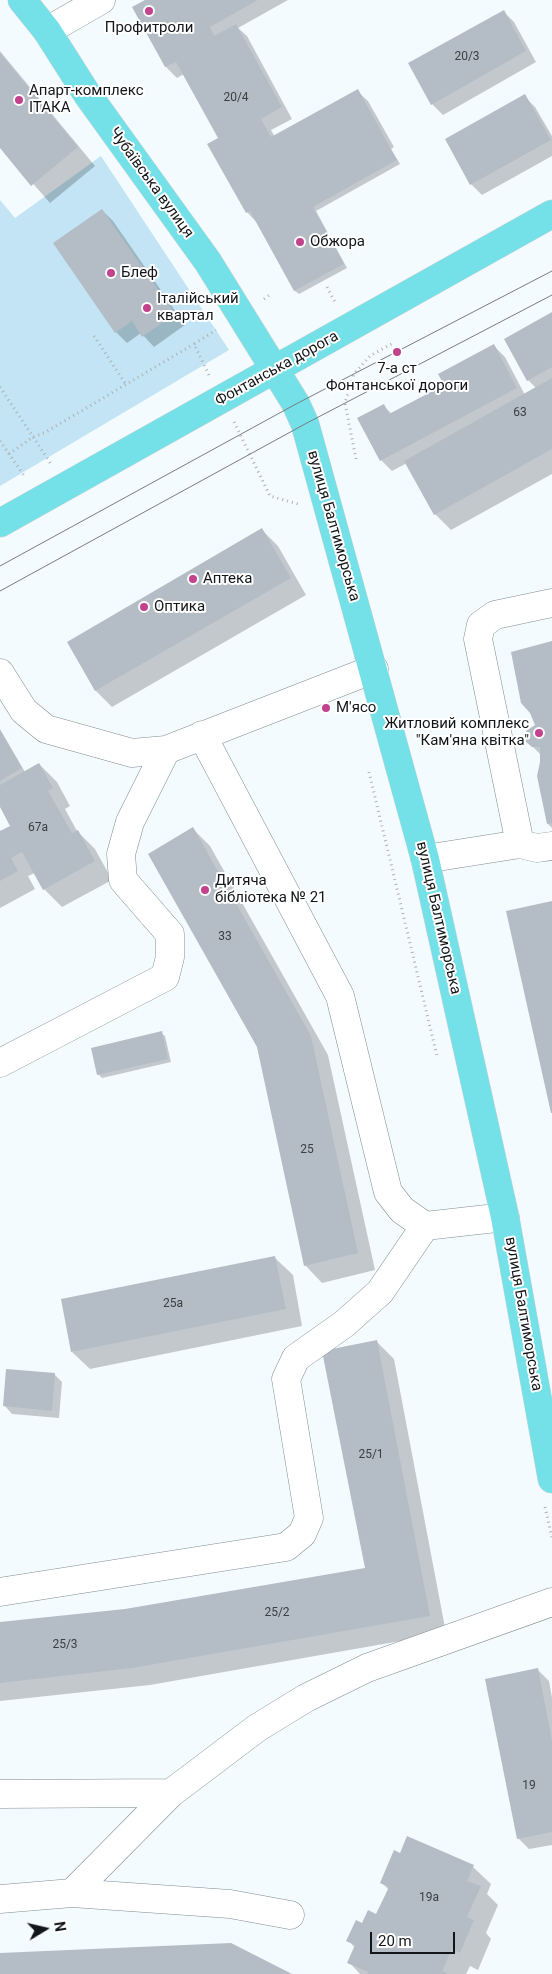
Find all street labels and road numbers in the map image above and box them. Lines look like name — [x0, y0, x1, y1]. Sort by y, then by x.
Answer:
street label: Чубаївська вулиця — [105, 124, 197, 242]
street label: Фонтанська дорога — [212, 328, 342, 410]
street label: вулиця Балтиморська — [303, 449, 363, 603]
street label: вулиця Балтиморська — [412, 840, 464, 996]
street label: вулиця Балтиморська — [501, 1236, 545, 1392]

